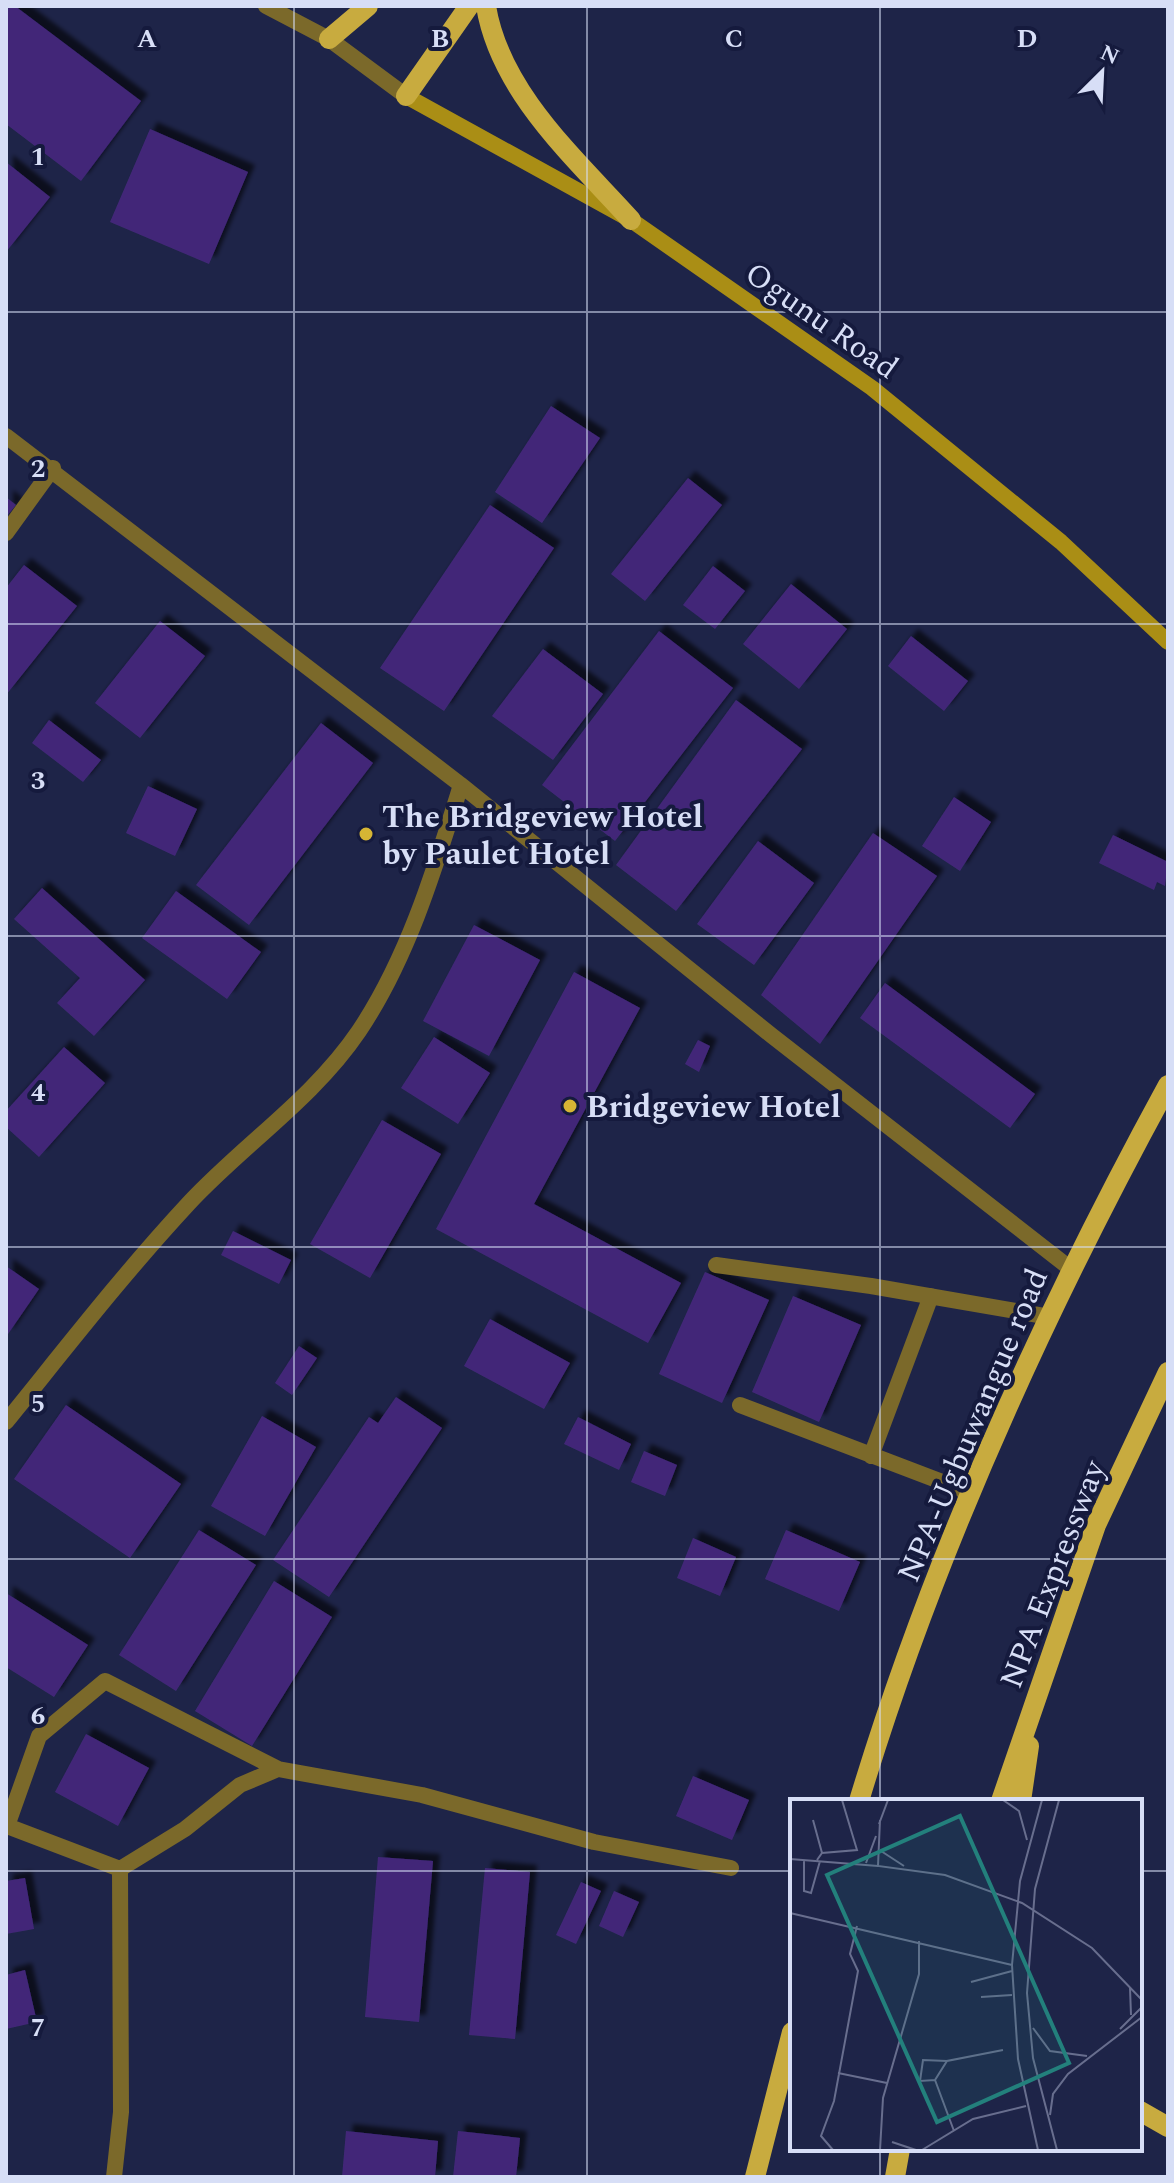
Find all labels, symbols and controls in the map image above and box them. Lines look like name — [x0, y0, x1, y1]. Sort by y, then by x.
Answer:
text: A — [137, 19, 157, 59]
text: B — [431, 19, 449, 59]
text: C — [725, 19, 743, 59]
text: D — [1017, 19, 1037, 59]
north arrow — [1062, 32, 1142, 112]
text: N — [1095, 36, 1124, 74]
text: 1 — [31, 137, 45, 177]
street label: Ogunu Road — [734, 250, 908, 392]
text: 2 — [31, 449, 45, 489]
text: 3 — [31, 761, 45, 801]
place label: The Bridgeview Hotel by Paulet Hotel — [382, 793, 703, 879]
marker: The Bridgeview Hotel by Paulet Hotel — [357, 825, 375, 843]
text: 4 — [31, 1073, 46, 1113]
place label: Bridgeview Hotel — [586, 1083, 841, 1132]
marker: Bridgeview Hotel — [561, 1097, 579, 1115]
street label: NPA-Ugbuwangue road — [885, 1261, 1062, 1590]
text: 5 — [31, 1384, 45, 1424]
street label: NPA Expressway — [987, 1452, 1120, 1696]
text: 6 — [31, 1696, 45, 1736]
inset map — [790, 1799, 1142, 2151]
text: 7 — [31, 2008, 45, 2048]

